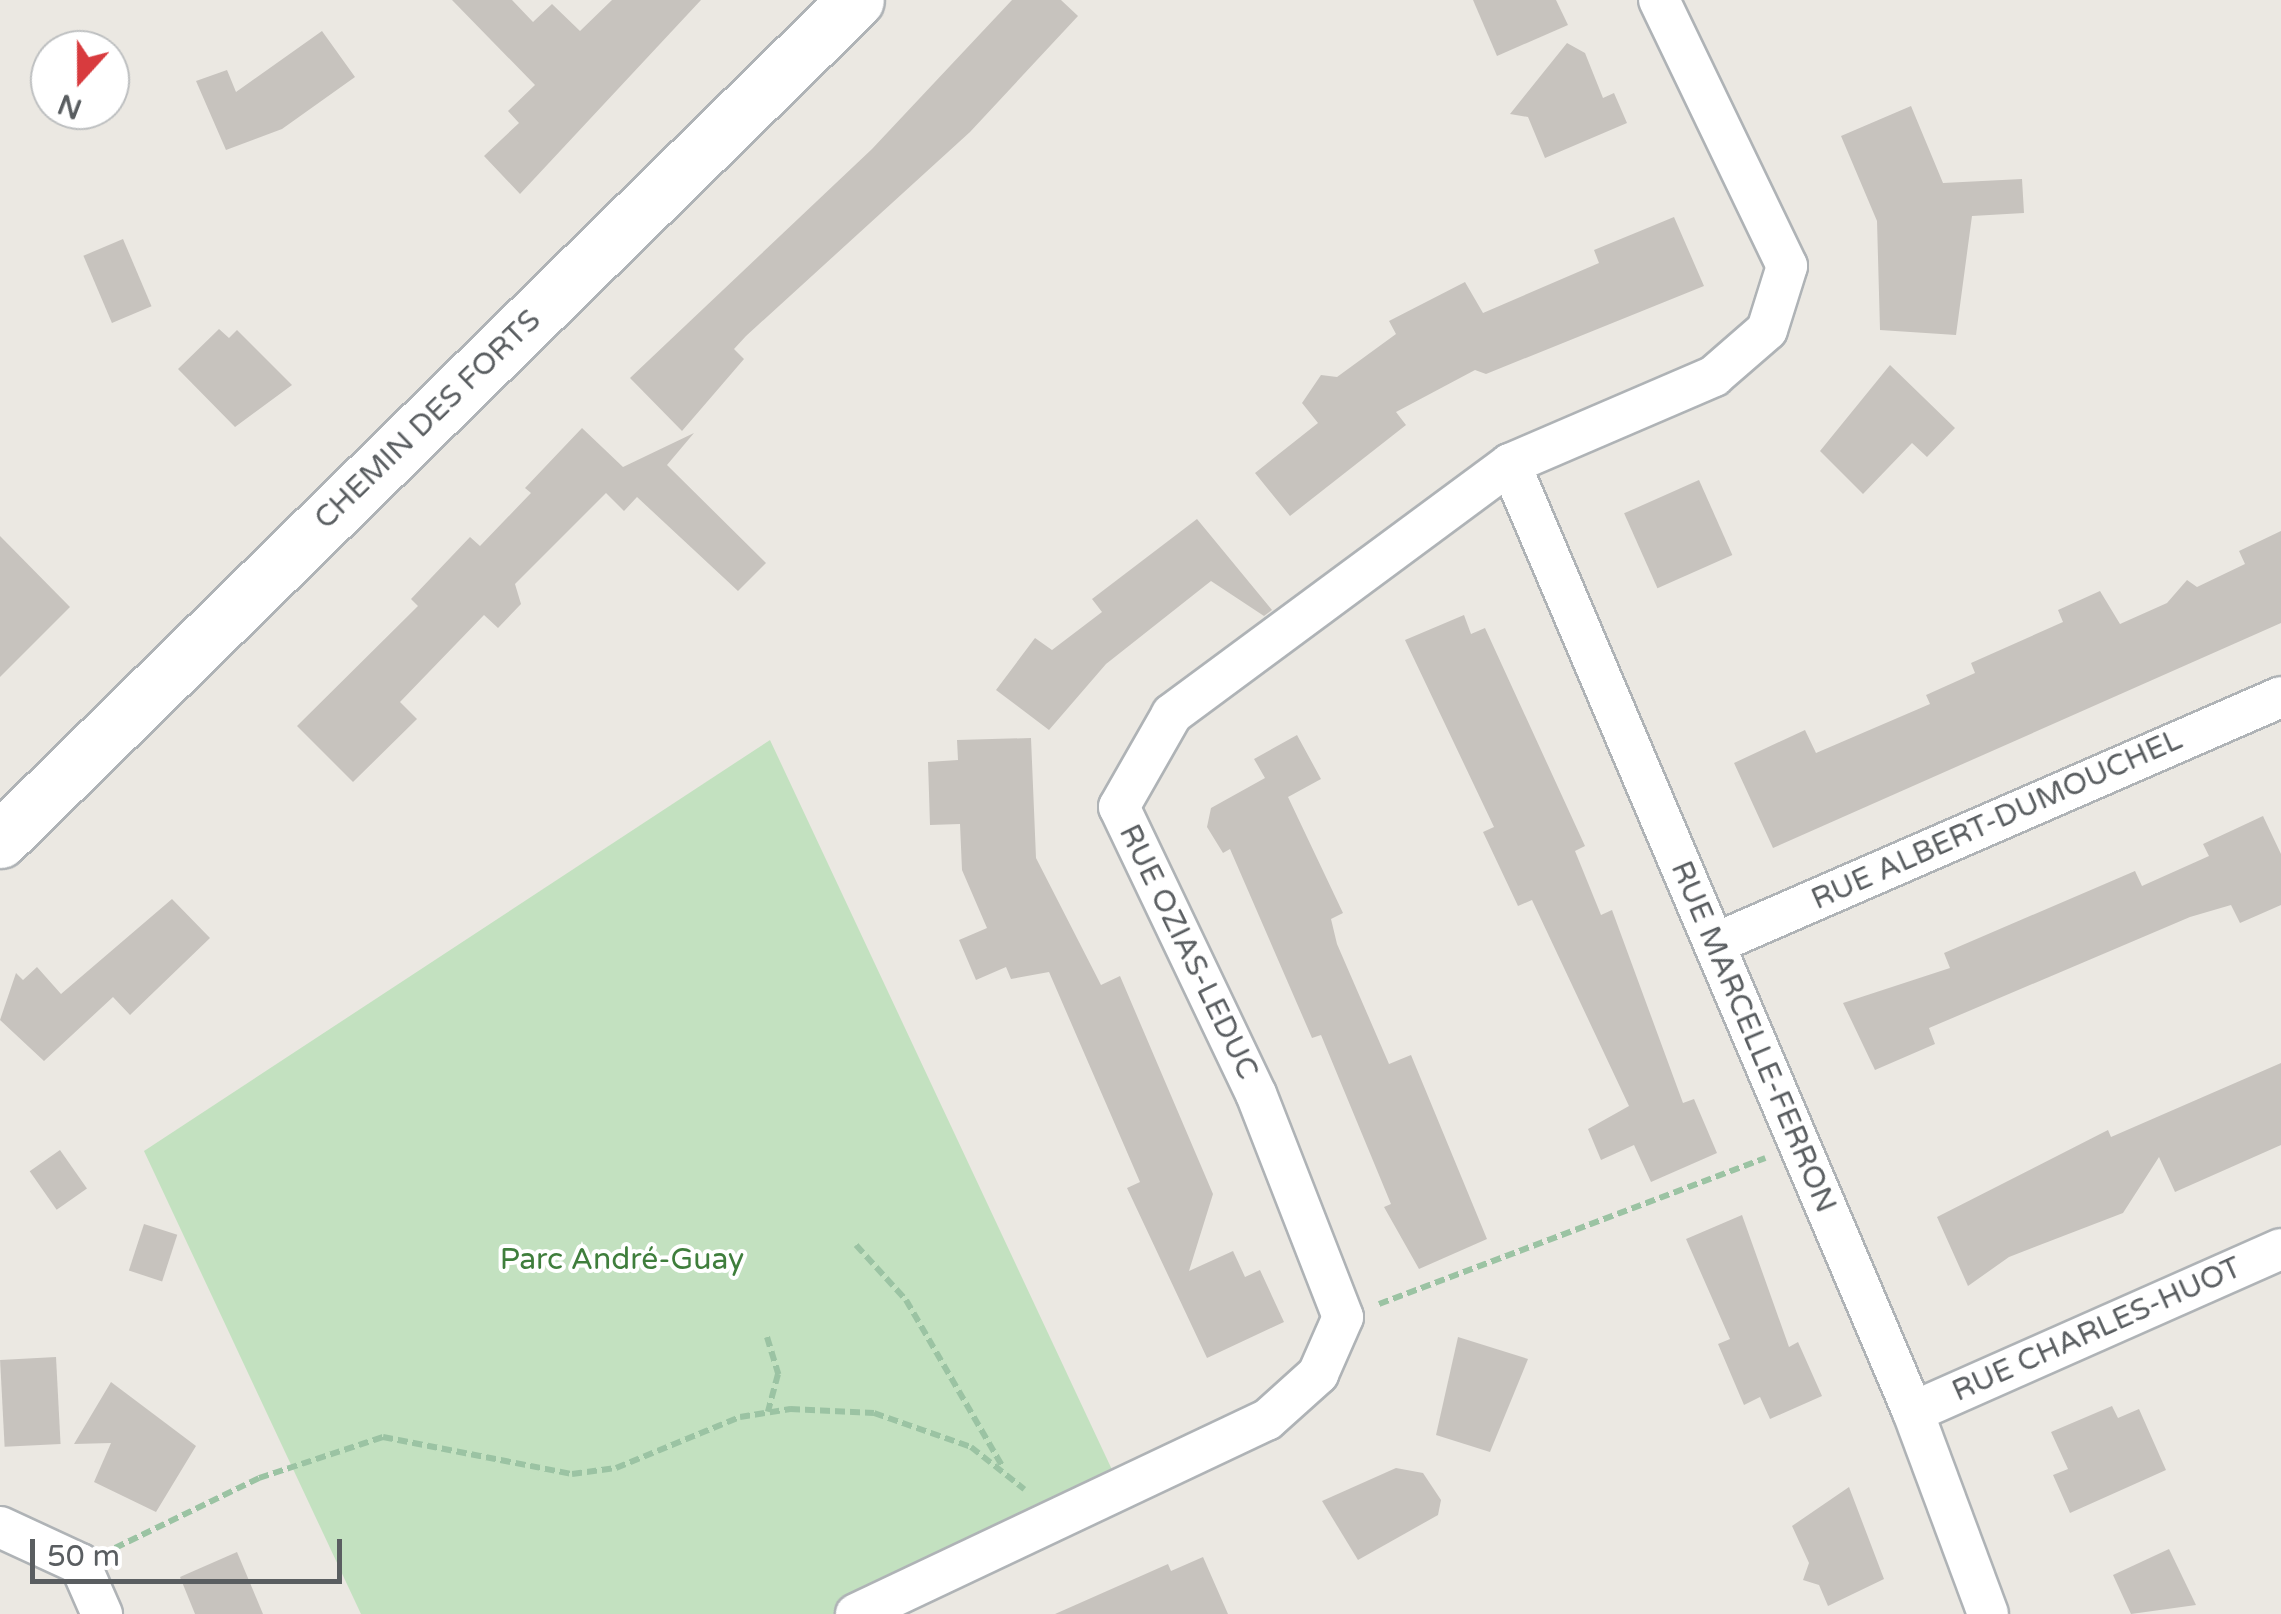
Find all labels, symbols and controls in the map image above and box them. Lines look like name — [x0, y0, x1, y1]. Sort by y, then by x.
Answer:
north arrow — [30, 30, 130, 130]
text: N — [53, 86, 87, 126]
street label: CHEMIN DES FORTS — [308, 303, 548, 537]
street label: RUE ALBERT-DUMOUCHEL — [1806, 722, 2188, 918]
street label: RUE OZIAS-LEDUC — [1111, 819, 1265, 1085]
street label: RUE MARCELLE-FERRON — [1663, 856, 1843, 1218]
park label: Parc André-Guay — [500, 1242, 744, 1278]
street label: RUE CHARLES-HUOT — [1947, 1250, 2247, 1410]
scale bar — [35, 1519, 348, 1581]
text: 50 m — [47, 1538, 120, 1575]

